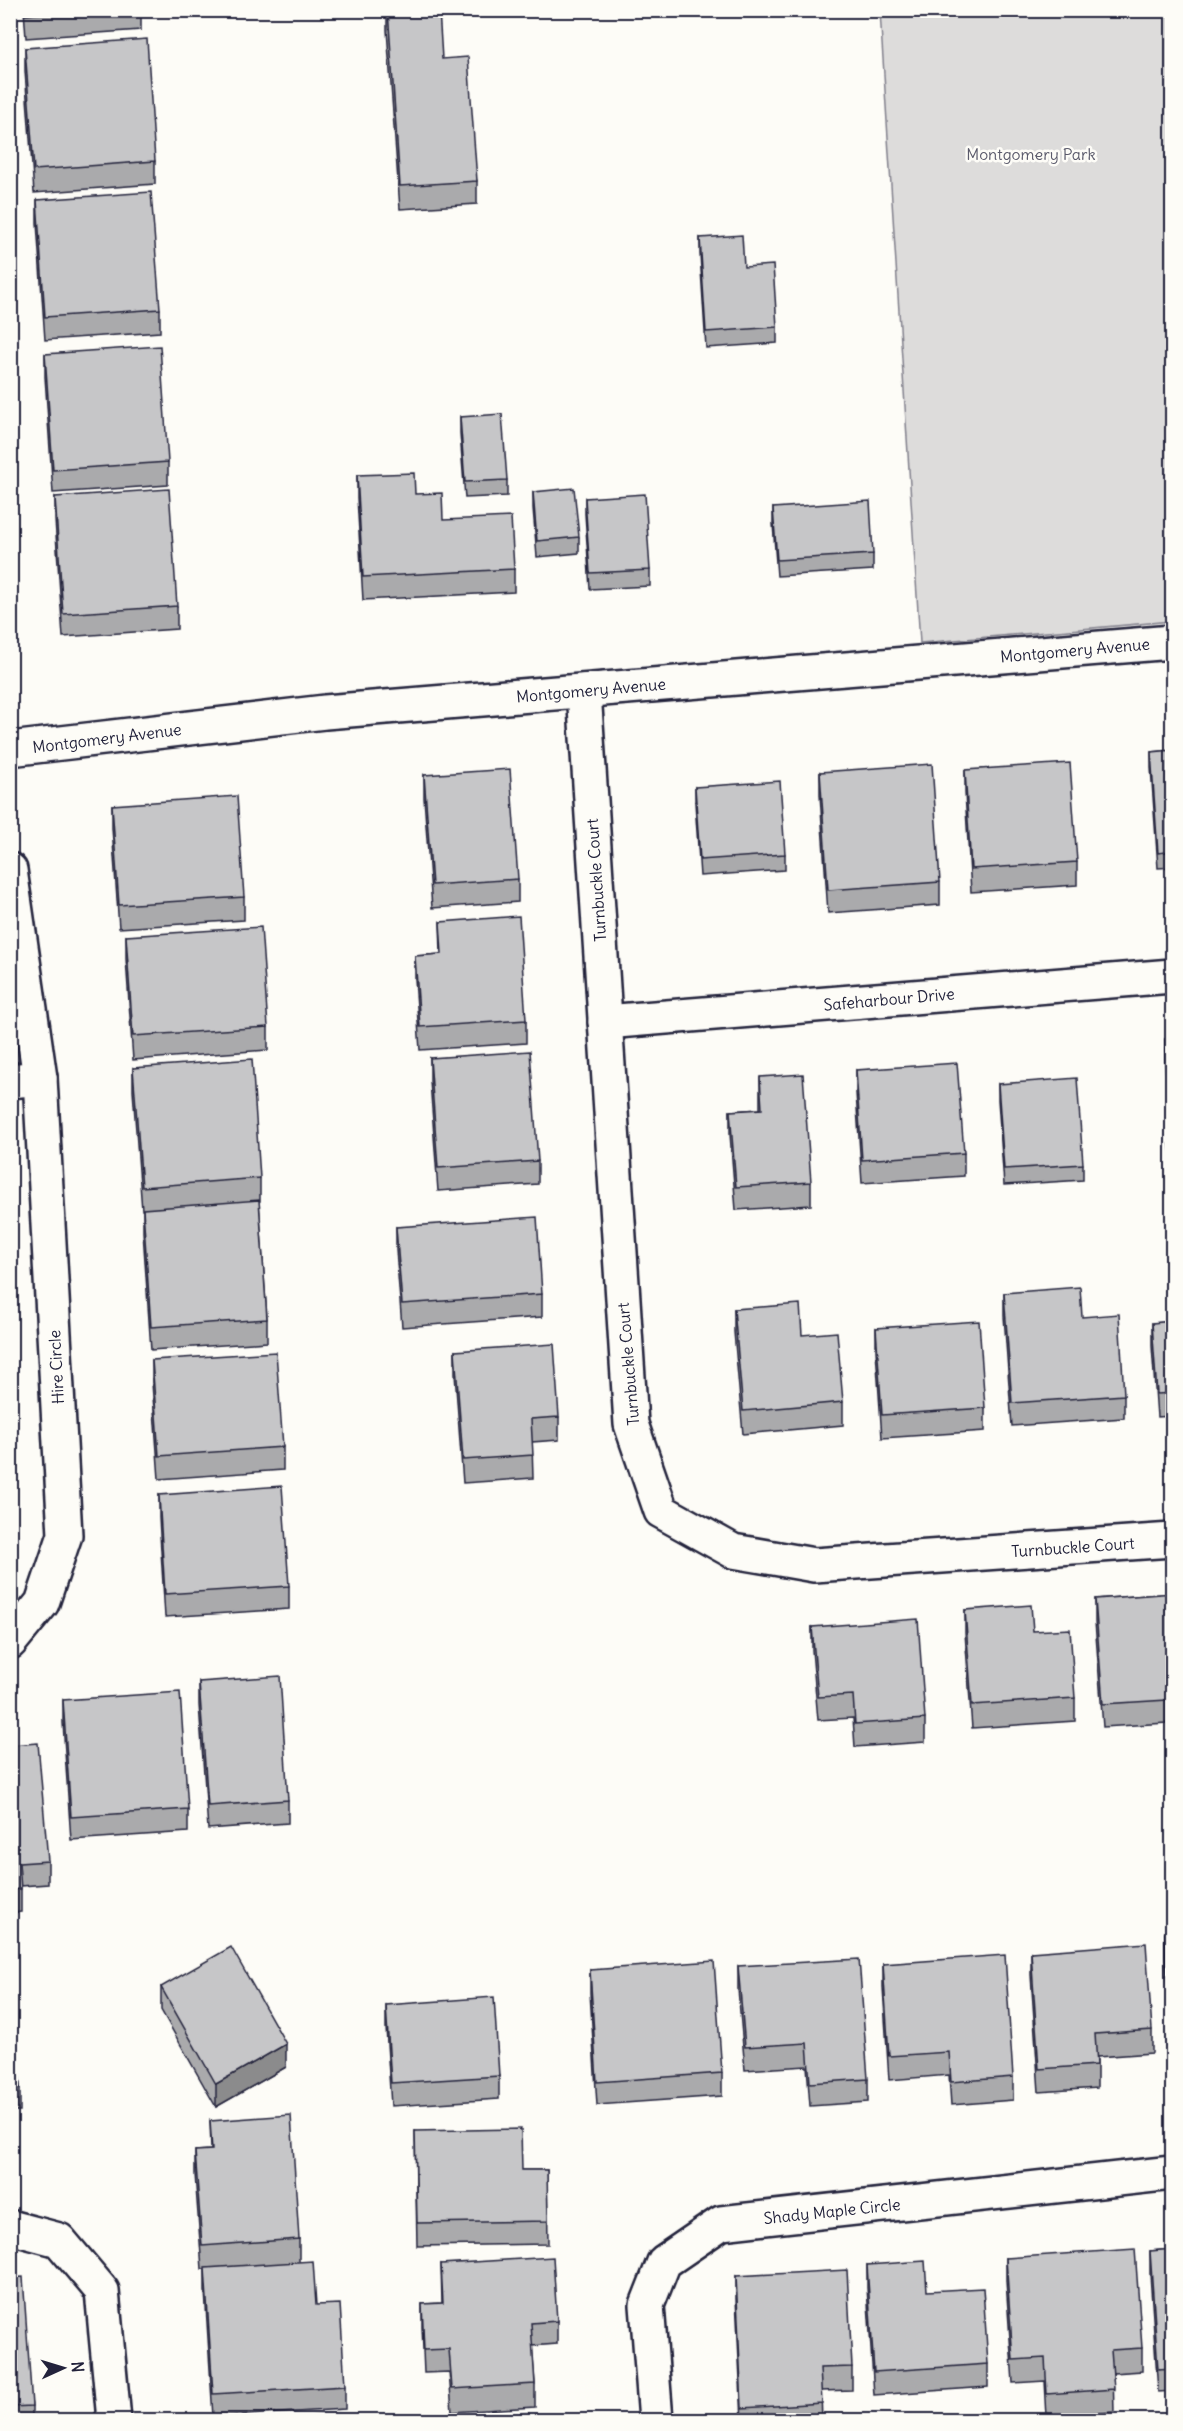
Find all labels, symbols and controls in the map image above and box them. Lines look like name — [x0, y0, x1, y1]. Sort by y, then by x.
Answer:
park label: Montgomery Park — [966, 144, 1096, 164]
street label: Montgomery Avenue — [999, 634, 1151, 666]
street label: Montgomery Avenue — [515, 674, 667, 706]
street label: Montgomery Avenue — [31, 719, 183, 757]
street label: Turnbuckle Court — [582, 817, 610, 942]
street label: Safeharbour Drive — [823, 983, 955, 1015]
street label: Turnbuckle Court — [613, 1301, 643, 1426]
street label: Hire Circle — [44, 1329, 68, 1405]
street label: Turnbuckle Court — [1011, 1533, 1136, 1561]
street label: Shady Maple Circle — [763, 2194, 901, 2228]
north arrow — [33, 2338, 93, 2398]
text: N — [68, 2361, 88, 2373]

